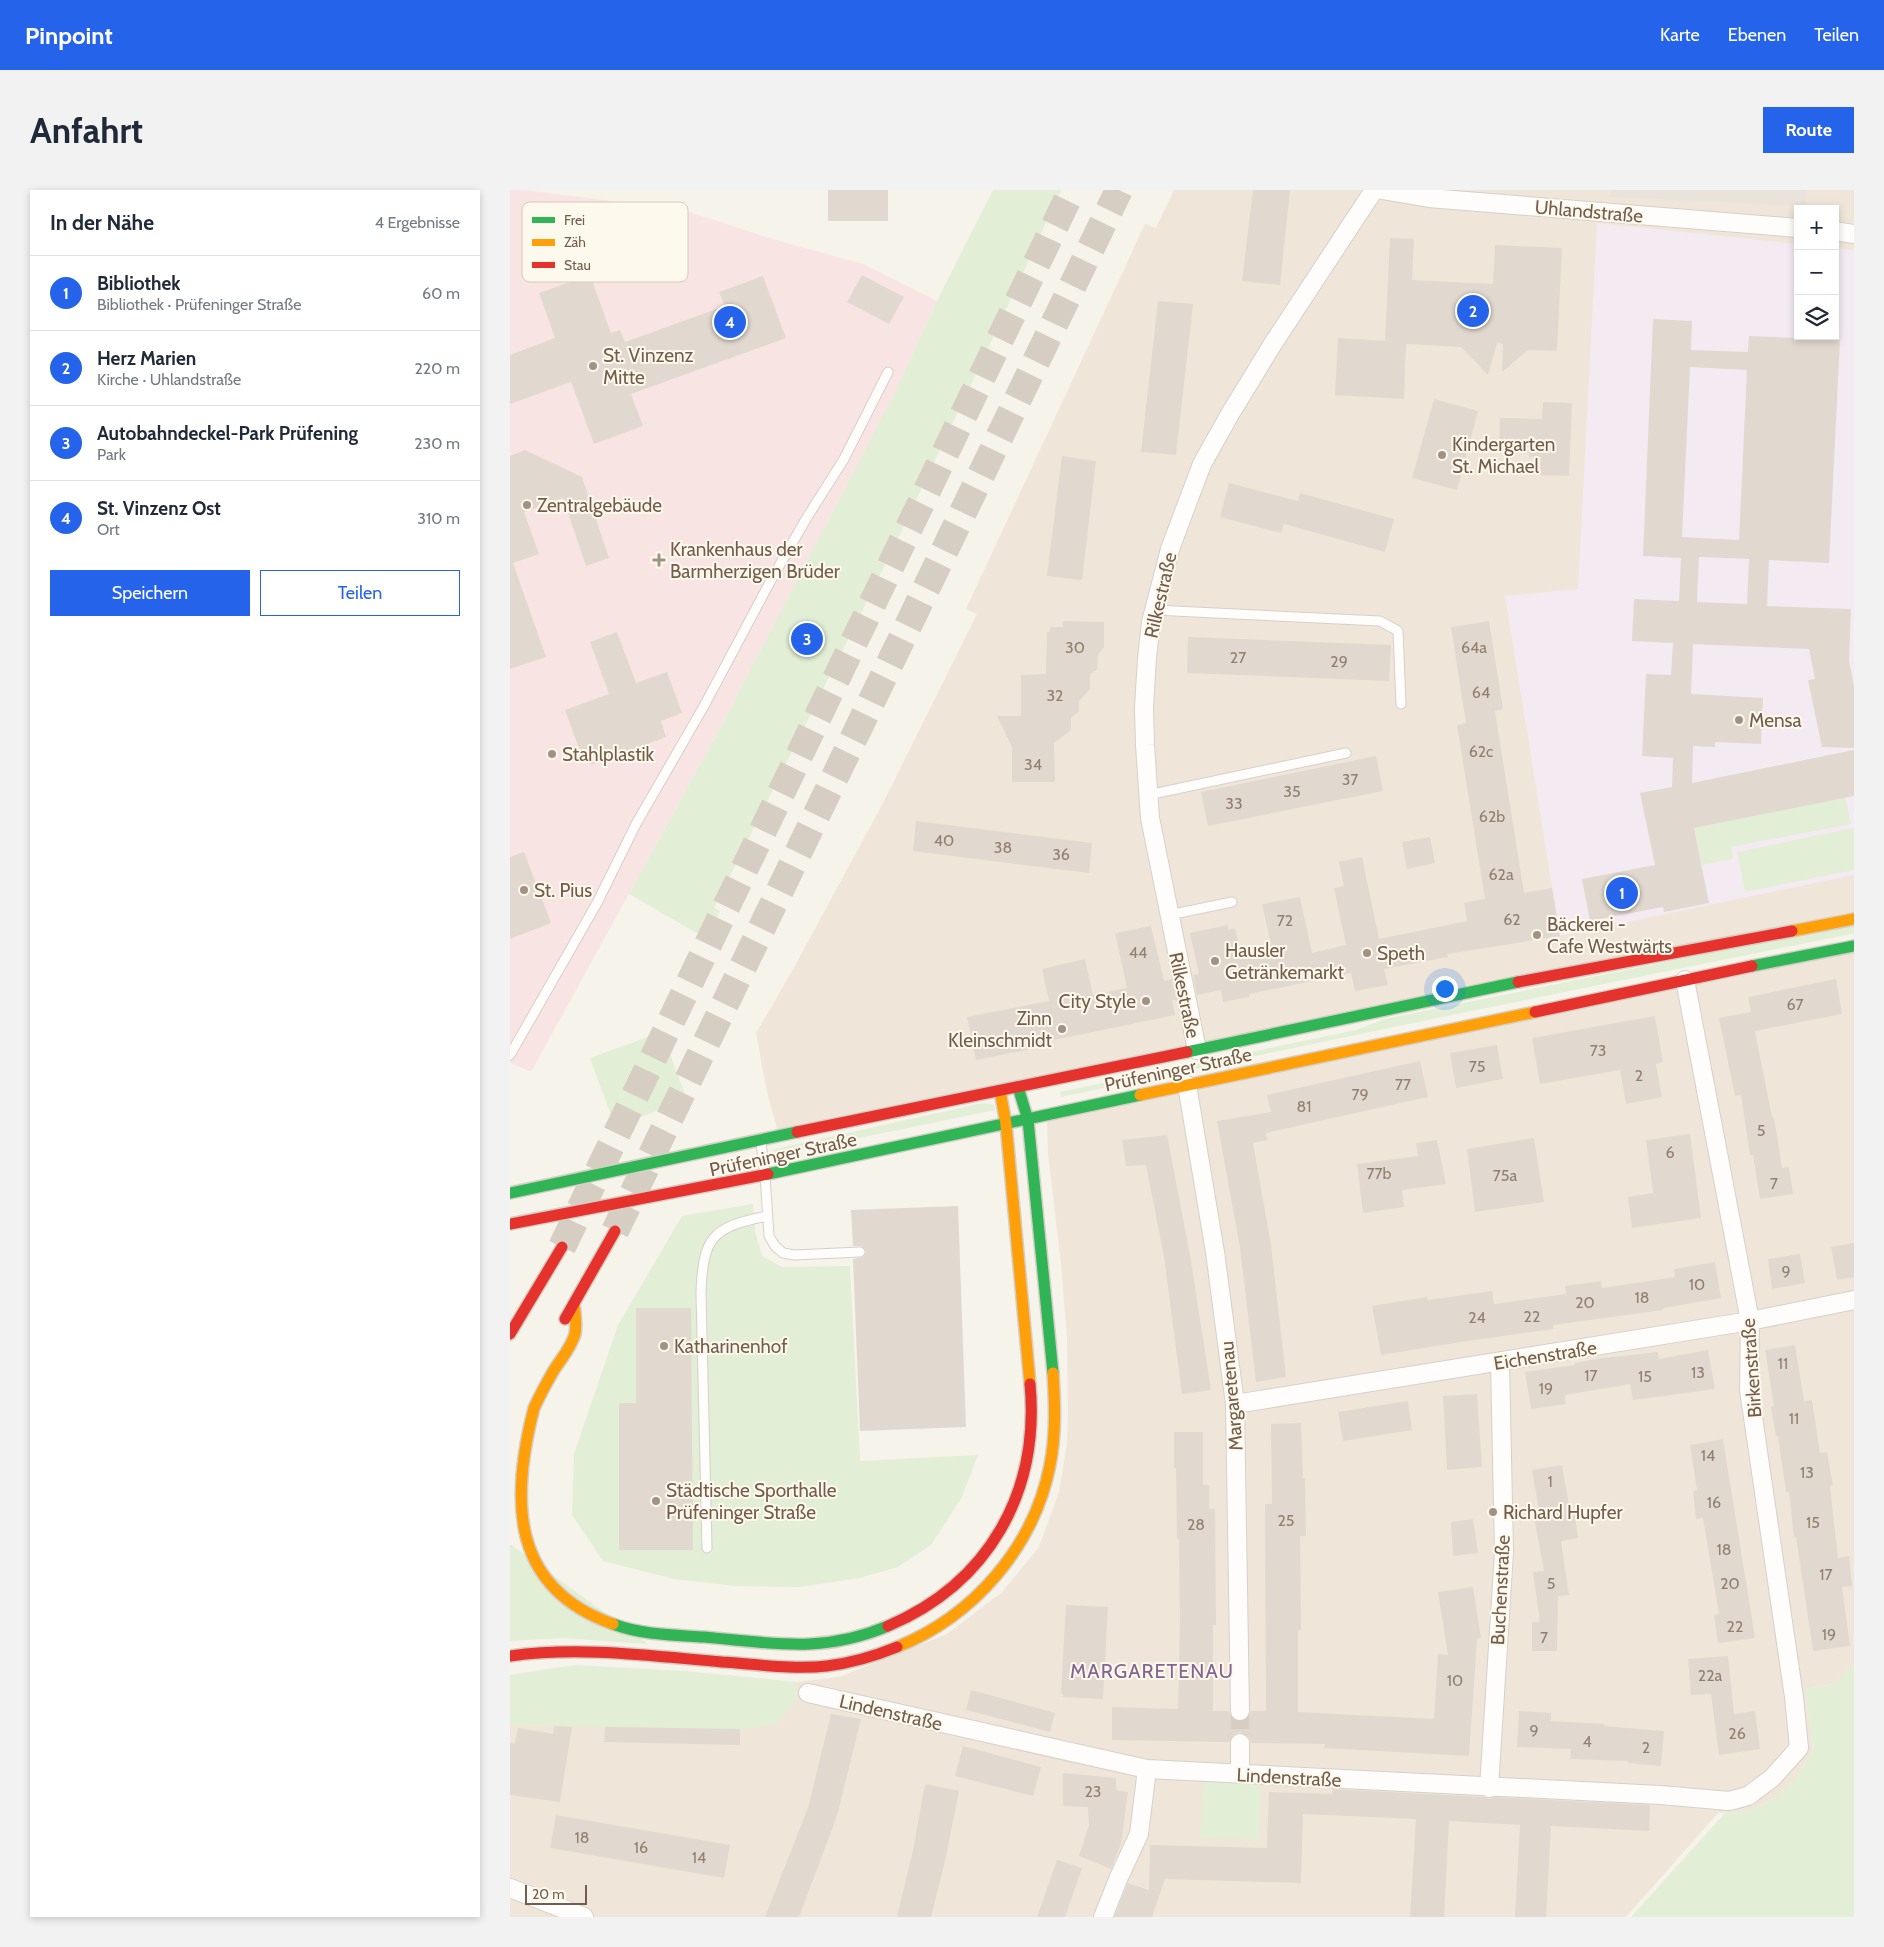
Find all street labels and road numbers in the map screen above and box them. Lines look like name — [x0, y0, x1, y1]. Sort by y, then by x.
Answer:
street label: Uhlandstraße — [1534, 195, 1644, 228]
street label: Rilkestraße — [1139, 550, 1182, 640]
street label: Rilkestraße — [1164, 950, 1205, 1041]
street label: Prüfeninger Straße — [1102, 1043, 1254, 1096]
street label: Prüfeninger Straße — [707, 1128, 859, 1181]
street label: Birkenstraße — [1737, 1317, 1766, 1418]
street label: Eichenstraße — [1492, 1336, 1599, 1375]
street label: Margaretenau — [1215, 1340, 1248, 1452]
street label: Buchenstraße — [1486, 1534, 1515, 1646]
street label: Lindenstraße — [837, 1689, 945, 1736]
street label: Lindenstraße — [1236, 1763, 1342, 1792]

